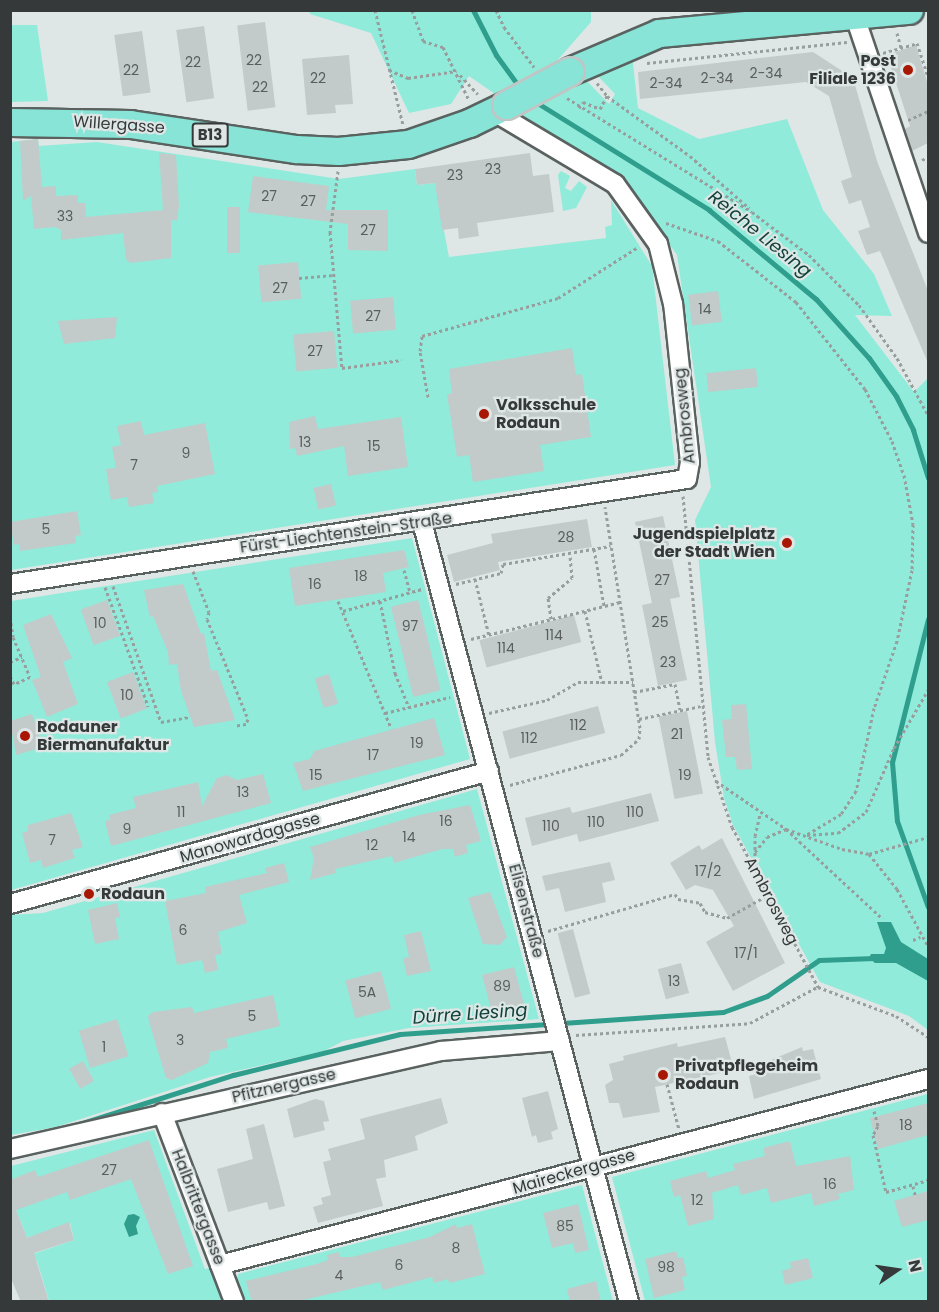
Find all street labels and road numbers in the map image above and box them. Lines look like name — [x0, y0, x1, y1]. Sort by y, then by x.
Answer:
street label: Willergasse — [73, 112, 165, 138]
road number: B13 — [190, 123, 230, 147]
street label: Ambrosweg — [670, 367, 700, 465]
street label: Fürst-Liechtenstein-Straße — [239, 509, 453, 557]
street label: Manowardagasse — [178, 809, 322, 867]
street label: Ambrosweg — [740, 854, 802, 948]
street label: Elisenstraße — [504, 862, 548, 960]
street label: Pfitznergasse — [230, 1065, 338, 1107]
street label: Maireckergasse — [511, 1145, 637, 1199]
street label: Halbrittergasse — [167, 1146, 229, 1268]

